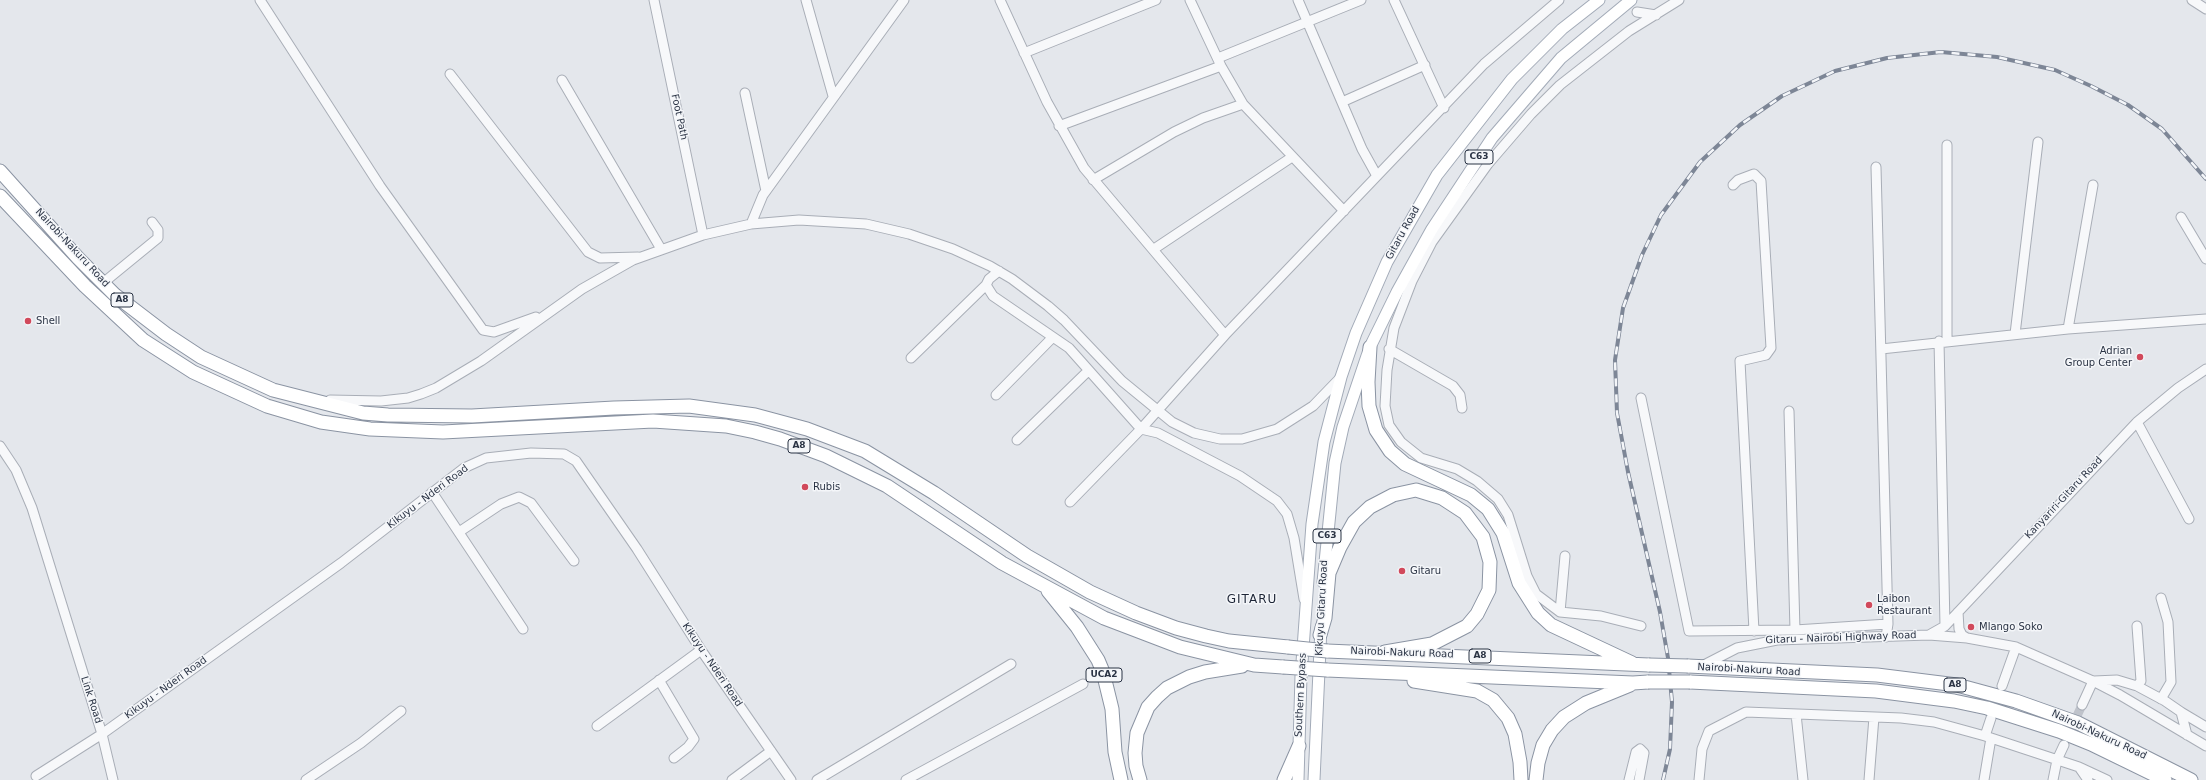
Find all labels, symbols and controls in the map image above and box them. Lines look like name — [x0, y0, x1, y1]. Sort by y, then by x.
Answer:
street label: Foot Path — [668, 93, 690, 141]
road number: C63 — [1465, 150, 1493, 164]
street label: Gitaru Road — [1383, 204, 1423, 262]
street label: Nairobi-Nakuru Road — [32, 206, 112, 290]
road number: A8 — [111, 293, 133, 307]
place label: Shell — [36, 315, 60, 327]
marker: Shell — [23, 316, 33, 326]
place label: Adrian Group Center — [2065, 345, 2132, 368]
marker: Adrian Group Center — [2135, 352, 2145, 362]
road number: A8 — [788, 439, 810, 453]
street label: Kanyariri-Gitaru Road — [2023, 454, 2105, 542]
street label: Kikuyu - Nderi Road — [385, 463, 471, 531]
place label: Rubis — [813, 481, 840, 493]
marker: Rubis — [800, 482, 810, 492]
road number: C63 — [1313, 529, 1341, 543]
street label: Kikuyu Gitaru Road — [1313, 560, 1331, 656]
place label: Gitaru — [1410, 565, 1441, 577]
marker: Gitaru — [1397, 566, 1407, 576]
district label: GITARU — [1227, 593, 1277, 607]
place label: Laibon Restaurant — [1877, 593, 1932, 616]
marker: Laibon Restaurant — [1864, 600, 1874, 610]
street label: Kikuyu - Nderi Road — [679, 621, 745, 709]
place label: Mlango Soko — [1979, 621, 2043, 633]
marker: Mlango Soko — [1966, 622, 1976, 632]
street label: Gitaru - Nairobi Highway Road — [1765, 629, 1917, 647]
street label: Nairobi-Nakuru Road — [1350, 645, 1454, 661]
road number: A8 — [1469, 649, 1491, 663]
street label: Southern Bypass — [1293, 653, 1309, 737]
street label: Kikuyu - Nderi Road — [123, 654, 209, 722]
street label: Nairobi-Nakuru Road — [1697, 661, 1801, 679]
road number: UCA2 — [1086, 668, 1122, 682]
street label: Link Road — [78, 675, 104, 725]
road number: A8 — [1944, 678, 1966, 692]
street label: Nairobi-Nakuru Road — [2050, 708, 2148, 762]

